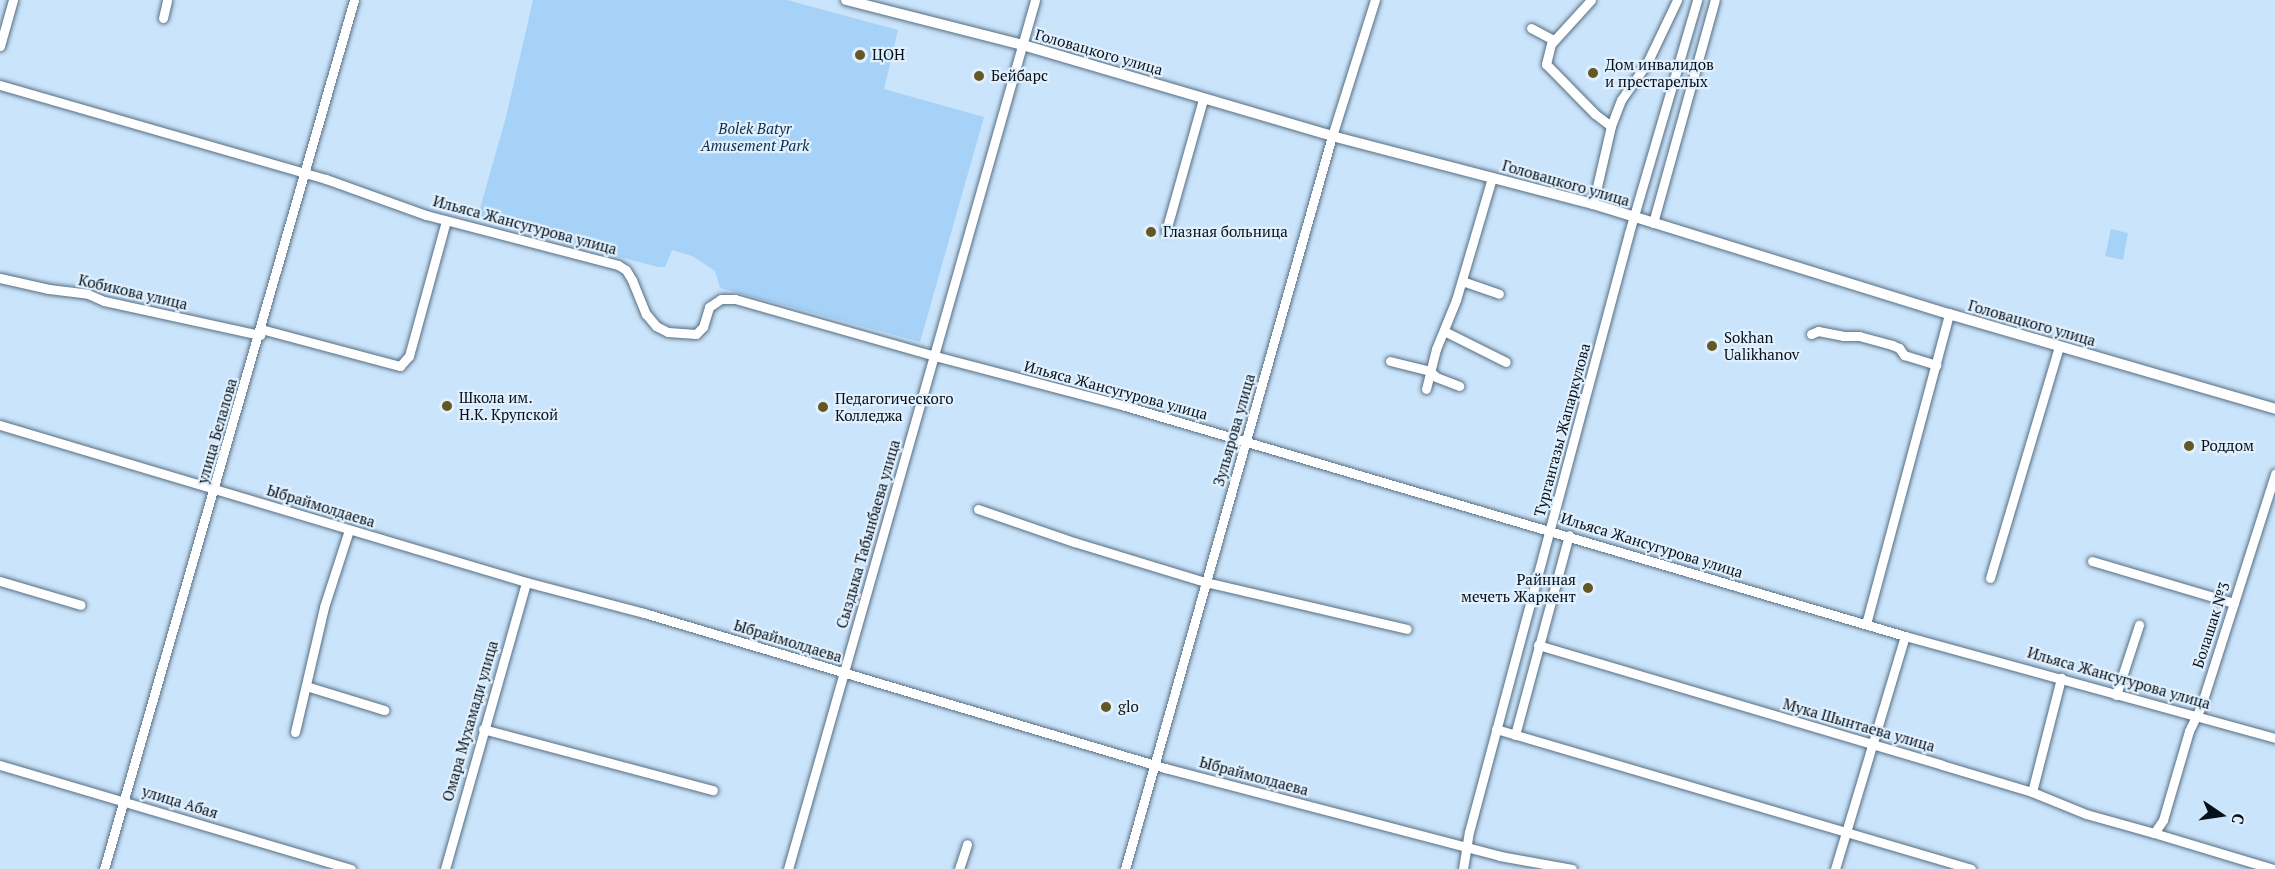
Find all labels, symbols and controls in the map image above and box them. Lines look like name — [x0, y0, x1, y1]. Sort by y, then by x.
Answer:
street label: Головацкого улица — [1033, 25, 1165, 79]
place label: ЦОН — [872, 46, 905, 64]
marker: ЦОН — [853, 48, 867, 62]
place label: Дом инвалидов и престарелых — [1605, 55, 1714, 90]
marker: Дом инвалидов и престарелых — [1586, 66, 1600, 80]
place label: Бейбарс — [991, 67, 1048, 85]
marker: Бейбарс — [972, 69, 986, 83]
park label: Bolek Batyr Amusement Park — [701, 119, 809, 154]
street label: Головацкого улица — [1500, 156, 1632, 210]
street label: Ильяса Жансугурова улица — [431, 192, 619, 258]
place label: Глазная больница — [1163, 223, 1288, 241]
marker: Глазная больница — [1144, 225, 1158, 239]
street label: Кобикова улица — [77, 271, 189, 313]
street label: Головацкого улица — [1966, 296, 2098, 350]
place label: Sokhan Ualikhanov — [1724, 328, 1799, 363]
marker: Sokhan Ualikhanov — [1705, 339, 1719, 353]
street label: Тургангазы Жапаркулова — [1530, 341, 1594, 519]
street label: Ильяса Жансугурова улица — [1022, 357, 1210, 423]
street label: Зульярова улица — [1209, 372, 1259, 488]
street label: улица Белалова — [193, 376, 241, 486]
place label: Школа им. Н.К. Крупской — [459, 388, 559, 423]
place label: Педагогического Колледжа — [835, 389, 953, 424]
marker: Школа им. Н.К. Крупской — [440, 399, 454, 413]
marker: Педагогического Колледжа — [816, 400, 830, 414]
street label: Сыздыка Табынбаева улица — [832, 437, 904, 631]
place label: Роддом — [2201, 437, 2254, 455]
marker: Роддом — [2182, 439, 2196, 453]
street label: Ыбраймолдаева — [265, 481, 377, 531]
street label: Ильяса Жансугурова улица — [1559, 509, 1745, 581]
place label: Райнная мечеть Жаркент — [1461, 570, 1576, 605]
street label: Болашак №3 — [2189, 580, 2233, 670]
marker: Райнная мечеть Жаркент — [1581, 581, 1595, 595]
street label: Ыбраймолдаева — [732, 616, 844, 666]
street label: Омара Мухамади улица — [438, 638, 502, 804]
street label: Ильяса Жансугурова улица — [2025, 643, 2213, 713]
street label: Мука Шынтаева улица — [1781, 695, 1937, 755]
place label: glo — [1118, 698, 1139, 716]
marker: glo — [1099, 700, 1113, 714]
street label: Ыбраймолдаева — [1197, 753, 1311, 799]
street label: улица Абая — [140, 782, 220, 822]
north arrow — [2191, 785, 2251, 845]
text: С — [2227, 811, 2250, 827]

